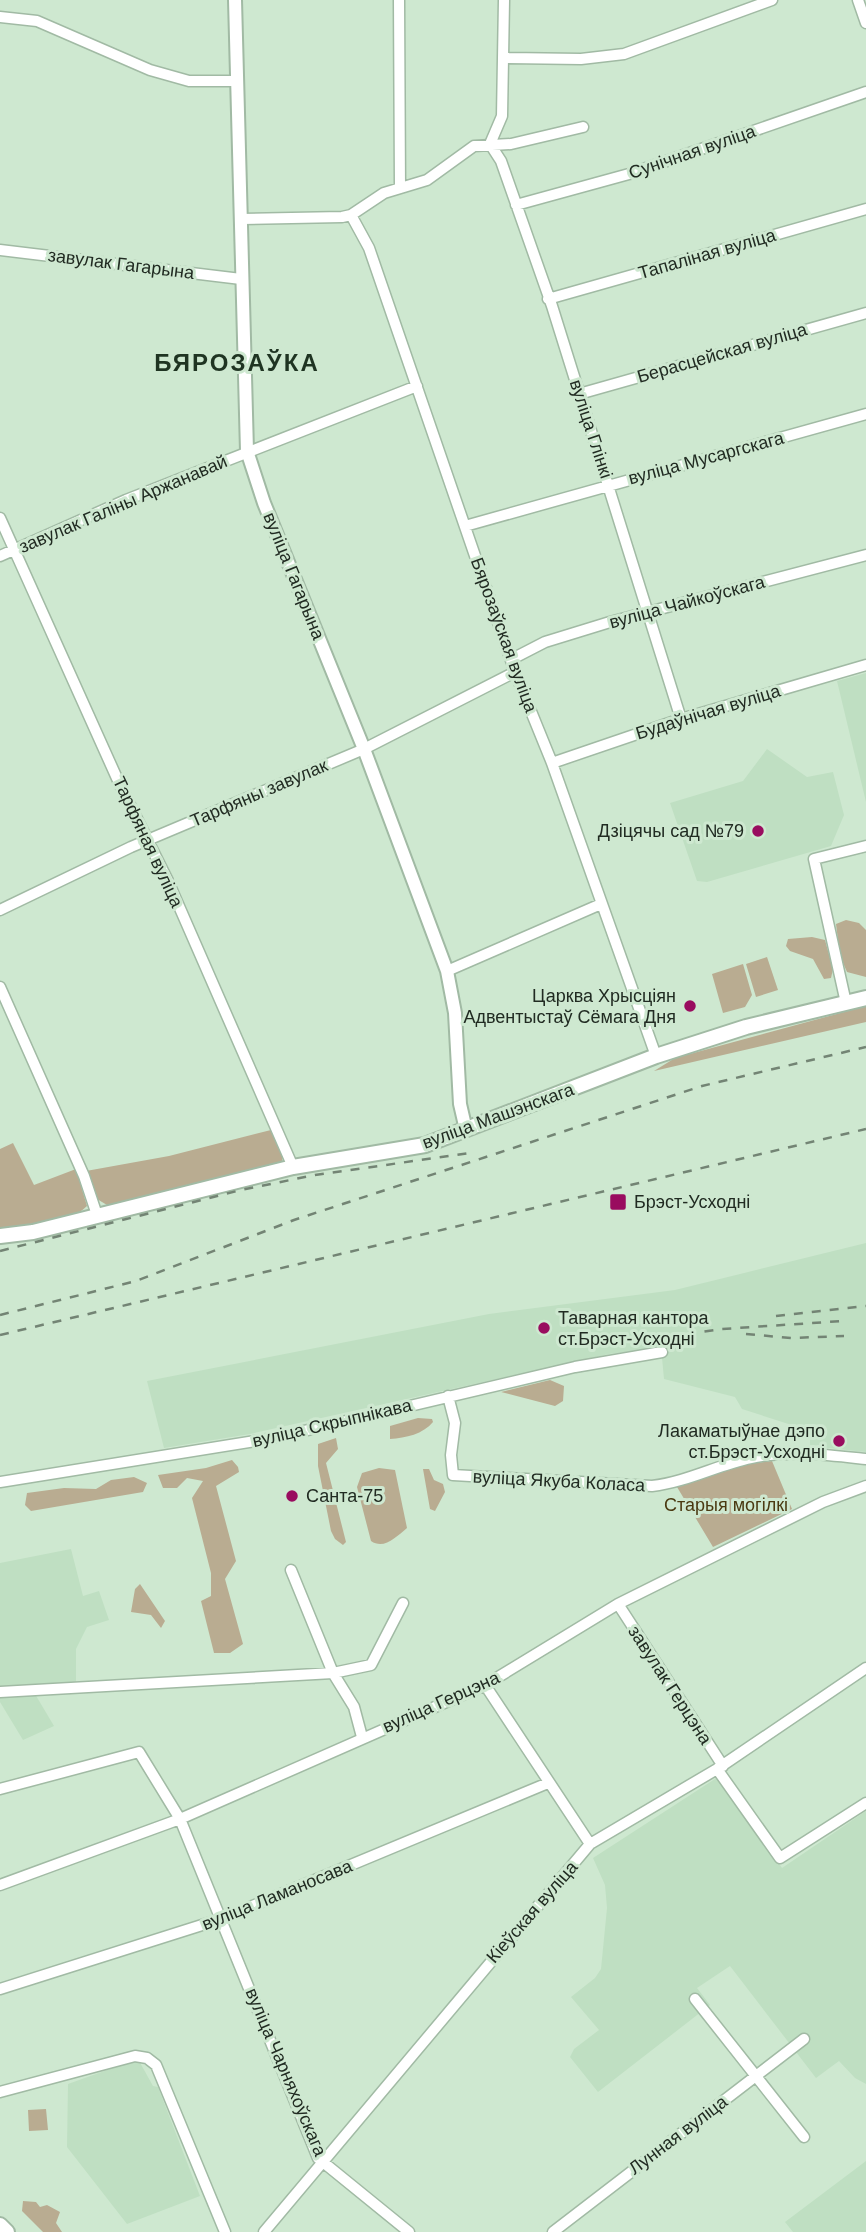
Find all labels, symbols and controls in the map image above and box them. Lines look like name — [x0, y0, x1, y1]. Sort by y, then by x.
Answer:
street label: Сунічная вуліца — [626, 121, 759, 183]
street label: Тапаліная вуліца — [636, 225, 779, 283]
street label: завулак Гагарына — [47, 245, 196, 283]
street label: Берасцейская вуліца — [635, 319, 810, 387]
district label: БЯРОЗАЎКА — [154, 349, 320, 376]
street label: вуліца Глінкі — [566, 377, 616, 481]
street label: вуліца Мусаргскага — [626, 427, 787, 488]
street label: завулак Галіны Аржанавай — [16, 451, 230, 557]
street label: вуліца Гагарына — [259, 509, 329, 643]
street label: Бярозаўская вуліца — [467, 555, 542, 716]
street label: вуліца Чайкоўскага — [607, 571, 768, 632]
street label: Будаўнічая вуліца — [633, 680, 784, 743]
street label: Тарфяны завулак — [187, 755, 331, 831]
street label: Тарфяная вуліца — [109, 773, 187, 911]
place label: Дзіцячы сад №79 — [598, 821, 744, 841]
marker: Дзіцячы сад №79 — [750, 823, 766, 839]
place label: Царква Хрысціян Адвентыстаў Сёмага Дня — [463, 986, 676, 1027]
marker: Царква Хрысціян Адвентыстаў Сёмага Дня — [682, 998, 698, 1014]
street label: вуліца Машэнскага — [419, 1079, 577, 1153]
marker: Брэст-Усходні — [608, 1192, 628, 1212]
place label: Брэст-Усходні — [634, 1192, 750, 1212]
place label: Таварная кантора ст.Брэст-Усходні — [558, 1308, 710, 1349]
marker: Таварная кантора ст.Брэст-Усходні — [536, 1320, 552, 1336]
street label: вуліца Скрыпнікава — [250, 1395, 415, 1451]
place label: Лакаматыўнае дэпо ст.Брэст-Усходні — [658, 1421, 825, 1462]
marker: Лакаматыўнае дэпо ст.Брэст-Усходні — [831, 1433, 847, 1449]
street label: вуліца Якуба Коласа — [472, 1467, 647, 1496]
place label: Санта-75 — [306, 1486, 383, 1506]
marker: Санта-75 — [284, 1488, 300, 1504]
park label: Старыя могілкі — [664, 1495, 788, 1515]
street label: завулак Герцэна — [624, 1622, 716, 1749]
street label: вуліца Герцэна — [380, 1667, 503, 1737]
street label: вуліца Ламаносава — [199, 1855, 356, 1934]
street label: Кіеўская вуліца — [482, 1856, 582, 1967]
street label: вуліца Чарняхоўскага — [242, 1985, 331, 2160]
street label: Лунная вуліца — [625, 2091, 732, 2179]

